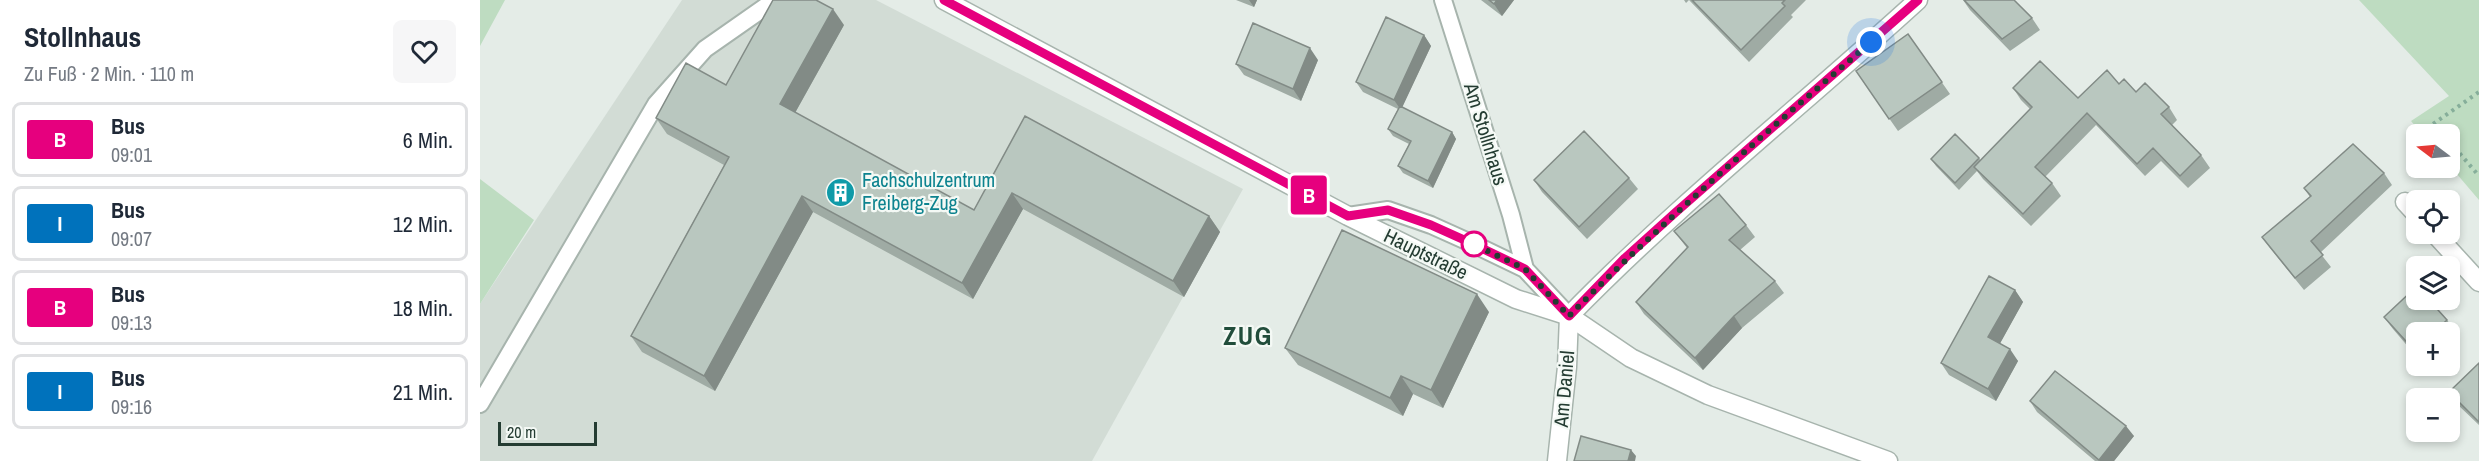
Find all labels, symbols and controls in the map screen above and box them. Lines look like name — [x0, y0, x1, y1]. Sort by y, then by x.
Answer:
text: Stollnhaus — [24, 18, 141, 56]
button: heart — [393, 20, 456, 83]
your location — [1856, 27, 1886, 57]
text: Zu Fuß · 2 Min. · 110 m — [24, 60, 194, 87]
street label: Am Stollnhaus — [1458, 78, 1515, 188]
text: Bus — [111, 111, 145, 141]
north arrow — [2406, 124, 2460, 178]
map controls — [2406, 124, 2460, 442]
text: B — [54, 125, 66, 154]
text: 6 Min. — [403, 125, 453, 155]
text: 09:01 — [111, 141, 152, 168]
place label: Fachschulzentrum Freiberg-Zug — [862, 166, 995, 216]
building icon: Fachschulzentrum Freiberg-Zug — [825, 176, 857, 208]
line badge: B — [1290, 176, 1328, 214]
text: B — [1303, 181, 1315, 210]
button: locate — [2406, 190, 2460, 244]
text: Bus — [111, 195, 145, 225]
text: I — [58, 209, 62, 238]
text: 12 Min. — [393, 209, 453, 239]
street label: Hauptstraße — [1380, 222, 1473, 285]
text: 09:07 — [111, 225, 152, 252]
unlabelled marker — [1461, 231, 1487, 257]
button: layers — [2406, 256, 2460, 310]
text: Bus — [111, 279, 145, 309]
text: B — [54, 293, 66, 322]
text: 18 Min. — [393, 293, 453, 323]
text: 09:13 — [111, 309, 152, 336]
district label: ZUG — [1223, 318, 1273, 353]
button: + — [2406, 322, 2460, 376]
street label: Am Daniel — [1547, 350, 1580, 429]
text: Bus — [111, 363, 145, 393]
text: I — [58, 377, 62, 406]
text: 21 Min. — [393, 377, 453, 407]
button: − — [2406, 388, 2460, 442]
text: 09:16 — [111, 393, 152, 420]
scale bar — [498, 419, 597, 446]
text: 20 m — [507, 421, 536, 443]

